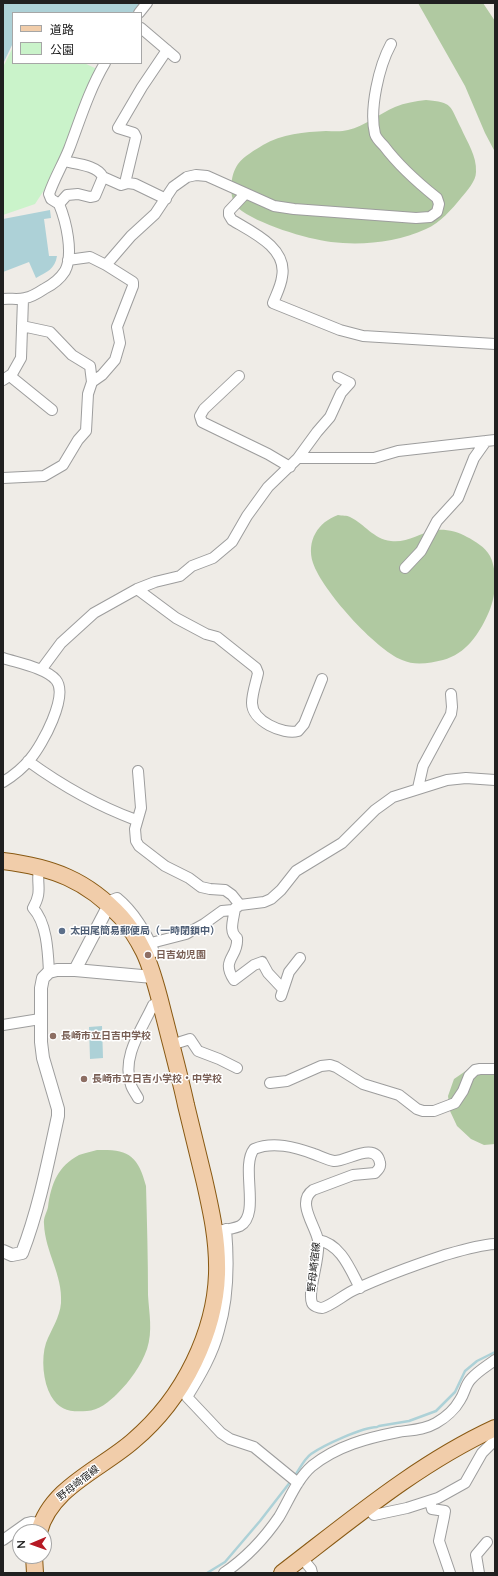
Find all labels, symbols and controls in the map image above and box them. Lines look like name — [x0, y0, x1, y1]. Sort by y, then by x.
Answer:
legend — [12, 12, 142, 64]
text: 道路 — [50, 22, 74, 37]
text: 公園 — [50, 42, 74, 57]
place label: 太田尾簡易郵便局（一時閉鎖中） — [70, 925, 220, 937]
marker: 太田尾簡易郵便局（一時閉鎖中） — [57, 926, 67, 936]
place label: 日吉幼児園 — [156, 949, 206, 961]
marker: 日吉幼児園 — [143, 950, 153, 960]
place label: 長崎市立日吉中学校 — [61, 1030, 151, 1042]
marker: 長崎市立日吉中学校 — [48, 1031, 58, 1041]
place label: 長崎市立日吉小学校・中学校 — [92, 1073, 222, 1085]
marker: 長崎市立日吉小学校・中学校 — [79, 1074, 89, 1084]
street label: 野母崎宿線 — [305, 1242, 323, 1292]
street label: 野母崎宿線 — [55, 1463, 101, 1503]
north arrow — [12, 1524, 52, 1564]
text: N — [14, 1540, 27, 1549]

